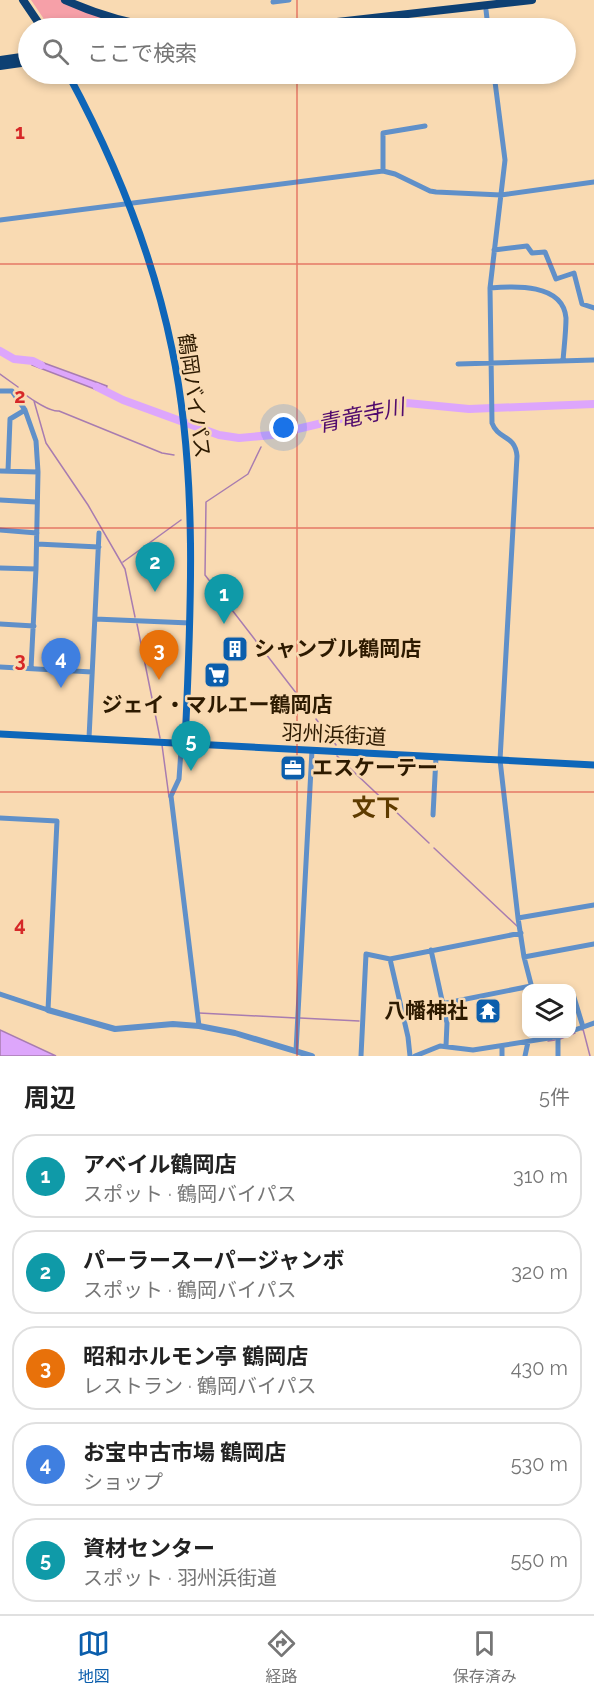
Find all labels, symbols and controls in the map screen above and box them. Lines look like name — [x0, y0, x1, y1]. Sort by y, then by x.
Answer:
search box — [18, 18, 576, 84]
icon: search — [39, 35, 72, 68]
text: ここで検索 — [87, 40, 197, 66]
text: 1 — [15, 120, 25, 144]
street label: 鶴岡バイパス — [173, 332, 216, 460]
text: 2 — [14, 384, 26, 408]
water label: 青竜寺川 — [315, 393, 409, 437]
your location — [269, 413, 298, 442]
pin: 2 — [136, 542, 174, 592]
pin: 1 — [204, 574, 244, 624]
pin: 3 — [140, 630, 178, 680]
building icon: シャンブル鶴岡店 — [220, 634, 250, 664]
place label: シャンブル鶴岡店 — [254, 636, 421, 661]
pin: 4 — [42, 638, 80, 688]
text: 3 — [14, 648, 26, 672]
supermarket icon: ジェイ・マルエー鶴岡店 — [202, 660, 232, 690]
place label: ジェイ・マルエー鶴岡店 — [102, 692, 333, 717]
street label: 羽州浜街道 — [281, 719, 387, 750]
pin: 5 — [172, 722, 210, 771]
office icon: エスケーテー — [278, 753, 308, 783]
place label: エスケーテー — [312, 755, 438, 780]
district label: 文下 — [352, 793, 400, 822]
text: 4 — [14, 912, 26, 936]
map controls — [522, 984, 576, 1038]
button: layers — [522, 984, 576, 1038]
temple icon: 八幡神社 — [473, 996, 503, 1026]
place label: 八幡神社 — [384, 998, 468, 1023]
text: 周辺 — [24, 1083, 76, 1113]
text: 5件 — [539, 1085, 570, 1109]
text: アベイル鶴岡店 — [83, 1151, 237, 1177]
text: 1 — [41, 1164, 50, 1188]
text: 310 m — [513, 1164, 568, 1188]
text: スポット · 鶴岡バイパス — [83, 1182, 297, 1206]
text: パーラースーパージャンボ — [83, 1247, 344, 1273]
text: 2 — [40, 1260, 51, 1284]
text: 320 m — [511, 1260, 568, 1284]
text: スポット · 鶴岡バイパス — [83, 1278, 297, 1302]
text: 昭和ホルモン亭 鶴岡店 — [83, 1343, 308, 1369]
text: 3 — [40, 1356, 51, 1380]
text: 430 m — [511, 1356, 568, 1380]
text: レストラン · 鶴岡バイパス — [83, 1374, 317, 1398]
text: お宝中古市場 鶴岡店 — [83, 1439, 286, 1465]
text: 4 — [40, 1452, 51, 1476]
text: 530 m — [511, 1452, 568, 1476]
text: ショップ — [83, 1470, 163, 1494]
text: 資材センター — [83, 1535, 215, 1561]
text: 5 — [40, 1548, 51, 1572]
text: 550 m — [510, 1548, 568, 1572]
text: スポット · 羽州浜街道 — [83, 1566, 277, 1590]
tab: 地図 — [77, 1627, 110, 1687]
tab: 経路 — [265, 1627, 298, 1687]
tab: 保存済み — [453, 1627, 517, 1687]

